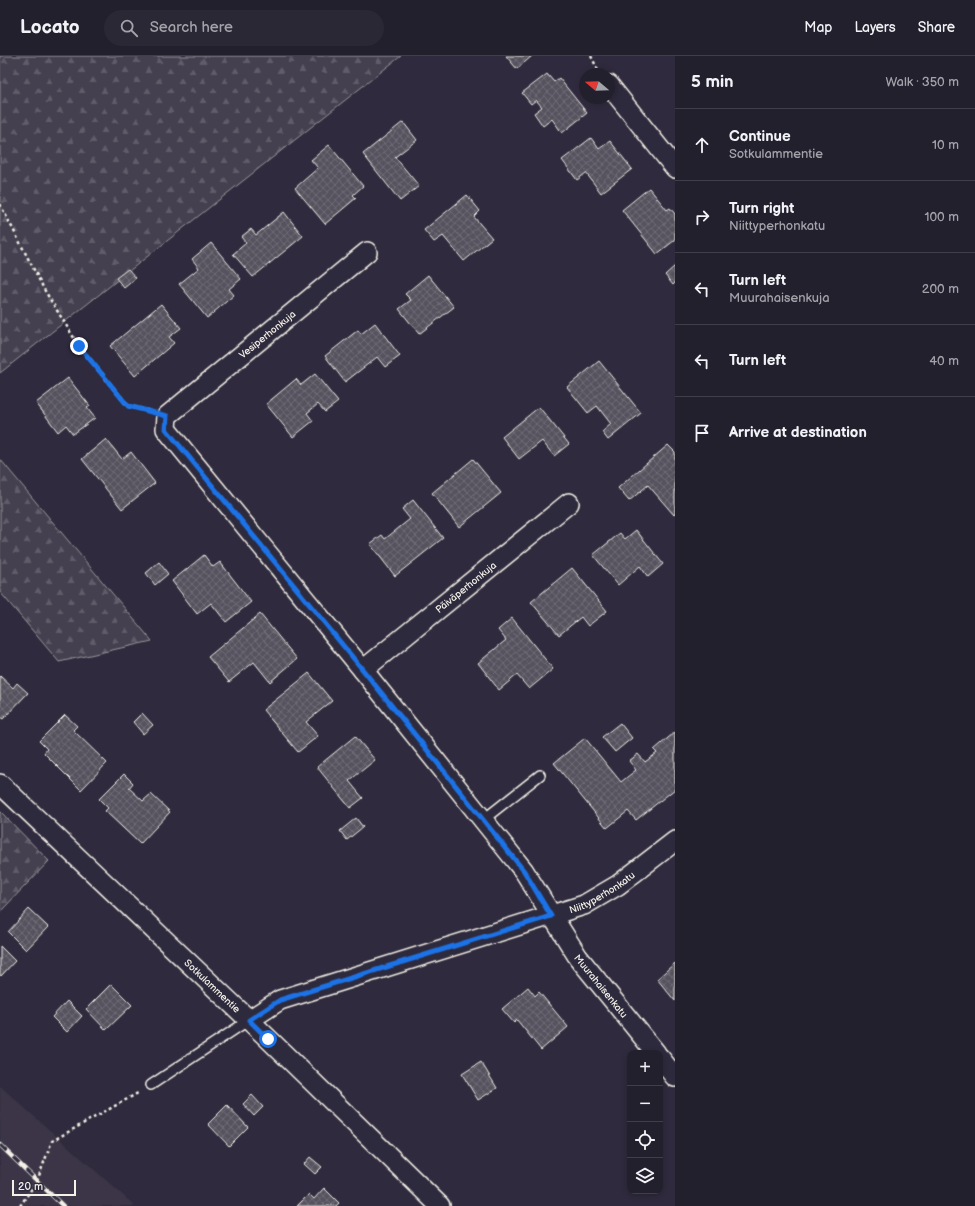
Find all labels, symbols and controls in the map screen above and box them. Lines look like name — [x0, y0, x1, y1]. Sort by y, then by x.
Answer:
search box — [104, 10, 384, 46]
text: Locato — [20, 16, 80, 39]
icon: search — [118, 17, 140, 39]
text: Search here — [150, 18, 233, 37]
text: Map — [804, 19, 832, 36]
text: Layers — [854, 19, 896, 36]
text: Share — [918, 19, 955, 36]
north arrow — [579, 68, 615, 104]
text: 5 min — [691, 72, 734, 92]
text: Walk · 350 m — [885, 74, 959, 90]
text: Continue — [729, 127, 791, 146]
icon: ahead — [691, 134, 713, 156]
text: 10 m — [932, 137, 959, 153]
text: Sotkulammentie — [729, 146, 823, 162]
text: Turn right — [729, 199, 794, 218]
icon: right — [691, 206, 713, 228]
text: 100 m — [924, 209, 959, 225]
text: Niittyperhonkatu — [729, 218, 825, 234]
text: Turn left — [729, 271, 786, 290]
icon: left — [691, 278, 713, 300]
text: 200 m — [922, 281, 959, 297]
text: Muurahaisenkuja — [729, 290, 830, 306]
street label: Vesiperhonkuja — [237, 308, 299, 361]
route end — [70, 337, 88, 355]
icon: left — [691, 350, 713, 372]
text: Turn left — [729, 351, 786, 370]
text: 40 m — [929, 353, 959, 369]
icon: arrive — [691, 422, 713, 444]
text: Arrive at destination — [729, 423, 867, 442]
street label: Päiväperhonkuja — [433, 559, 499, 616]
street label: Niittyperhonkatu — [568, 869, 638, 916]
street label: Muurahaisenkatu — [571, 952, 630, 1020]
street label: Sotkulammentie — [182, 957, 242, 1016]
route start — [259, 1030, 277, 1048]
map controls — [627, 1050, 663, 1194]
button: + — [627, 1050, 663, 1086]
button: − — [627, 1086, 663, 1122]
button: locate — [627, 1122, 663, 1158]
button: layers — [627, 1158, 663, 1194]
scale bar — [12, 1178, 76, 1197]
text: 20 m — [18, 1180, 43, 1193]

